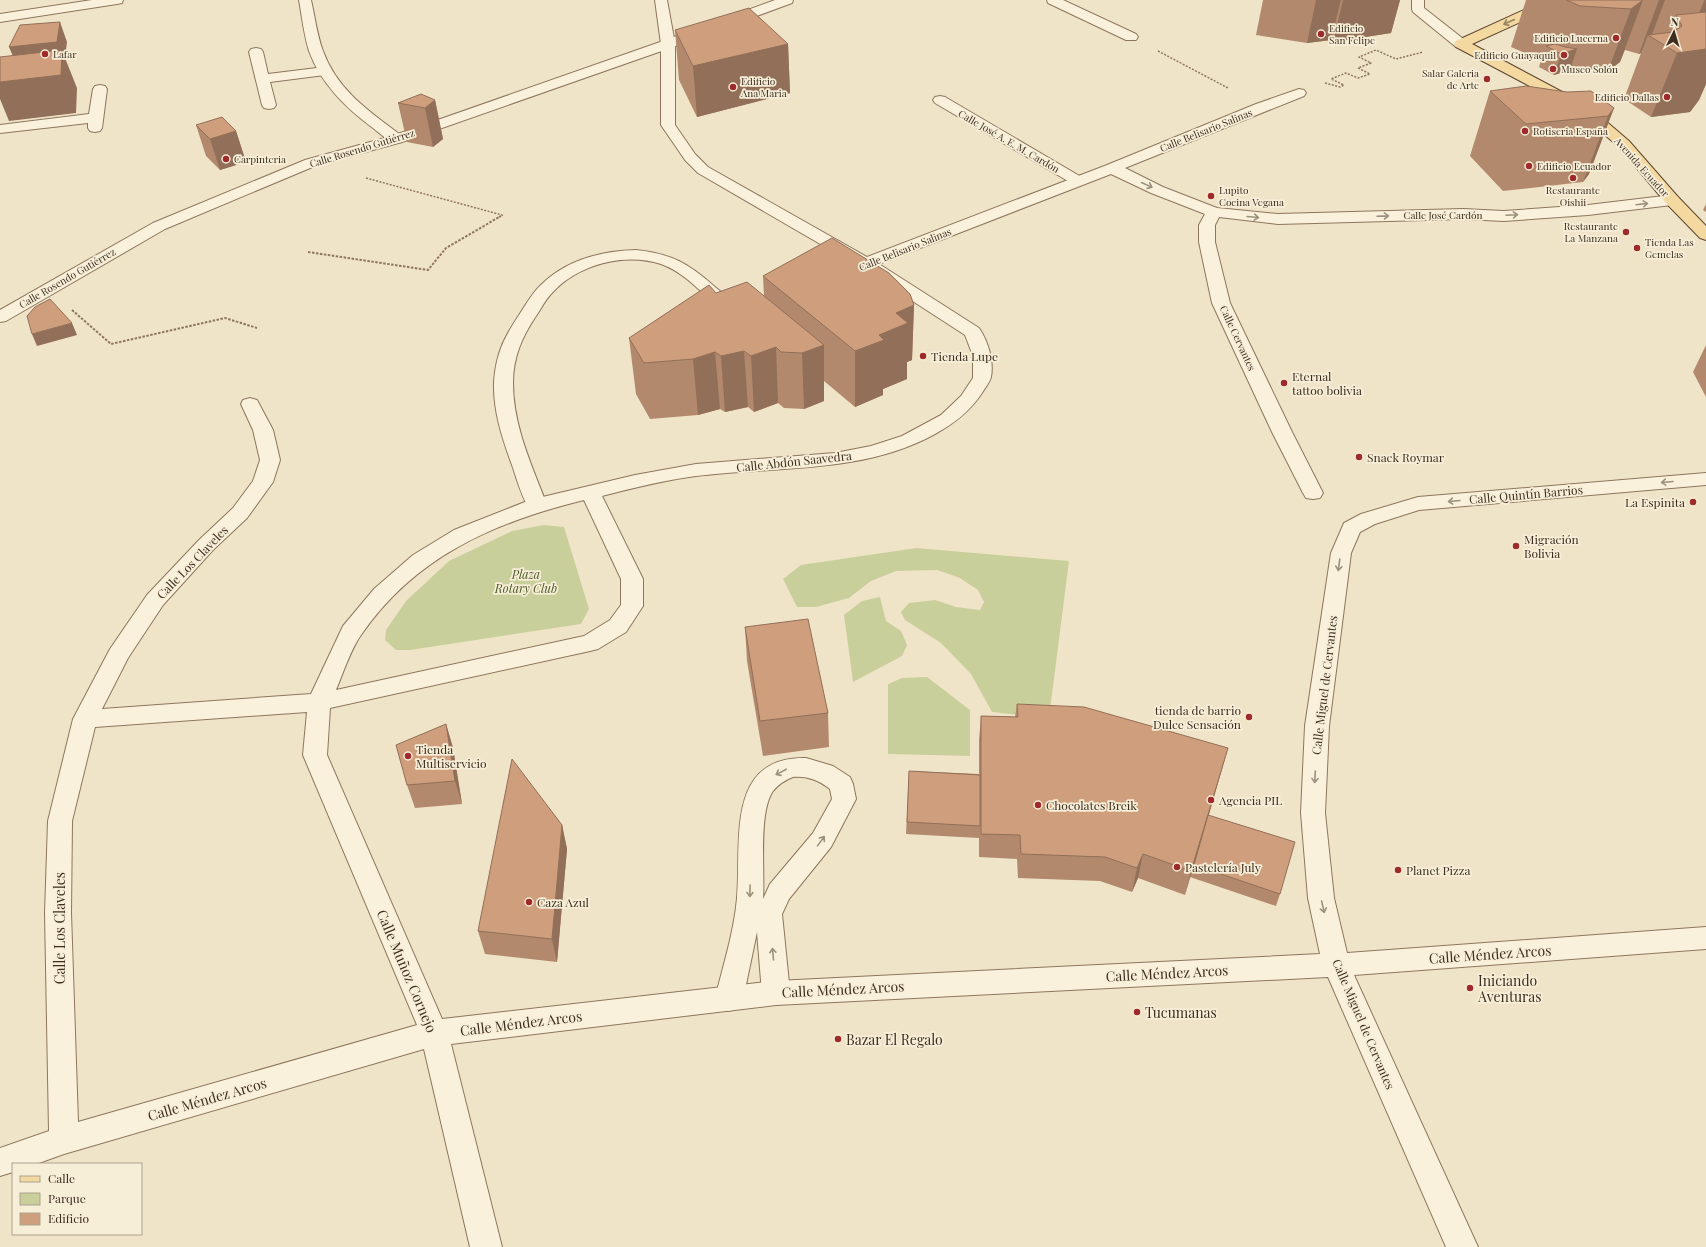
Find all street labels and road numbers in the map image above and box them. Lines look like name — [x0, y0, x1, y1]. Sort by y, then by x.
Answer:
street label: Calle Belisario Salinas — [1158, 105, 1254, 155]
street label: Calle José A. E. M. Cardón — [956, 106, 1062, 176]
street label: Calle Rosendo Gutiérrez — [308, 125, 416, 171]
street label: Avenida Ecuador — [1611, 133, 1673, 200]
street label: Calle José Cardón — [1404, 208, 1483, 222]
street label: Calle Belisario Salinas — [857, 224, 953, 274]
street label: Calle Rosendo Gutiérrez — [16, 245, 118, 311]
street label: Calle Cervantes — [1217, 303, 1259, 373]
street label: Calle Abdón Saavedra — [735, 447, 853, 475]
street label: Calle Quintín Barrios — [1468, 481, 1584, 507]
street label: Calle Los Claveles — [153, 522, 231, 602]
street label: Calle Miguel de Cervantes — [1308, 614, 1340, 756]
street label: Calle Los Claveles — [50, 872, 69, 984]
street label: Calle Muñoz Cornejo — [373, 907, 442, 1036]
street label: Calle Méndez Arcos — [1428, 940, 1552, 968]
street label: Calle Miguel de Cervantes — [1329, 956, 1399, 1092]
street label: Calle Méndez Arcos — [1105, 960, 1229, 986]
street label: Calle Méndez Arcos — [781, 976, 905, 1002]
street label: Calle Méndez Arcos — [459, 1006, 583, 1040]
street label: Calle Méndez Arcos — [145, 1073, 269, 1125]

